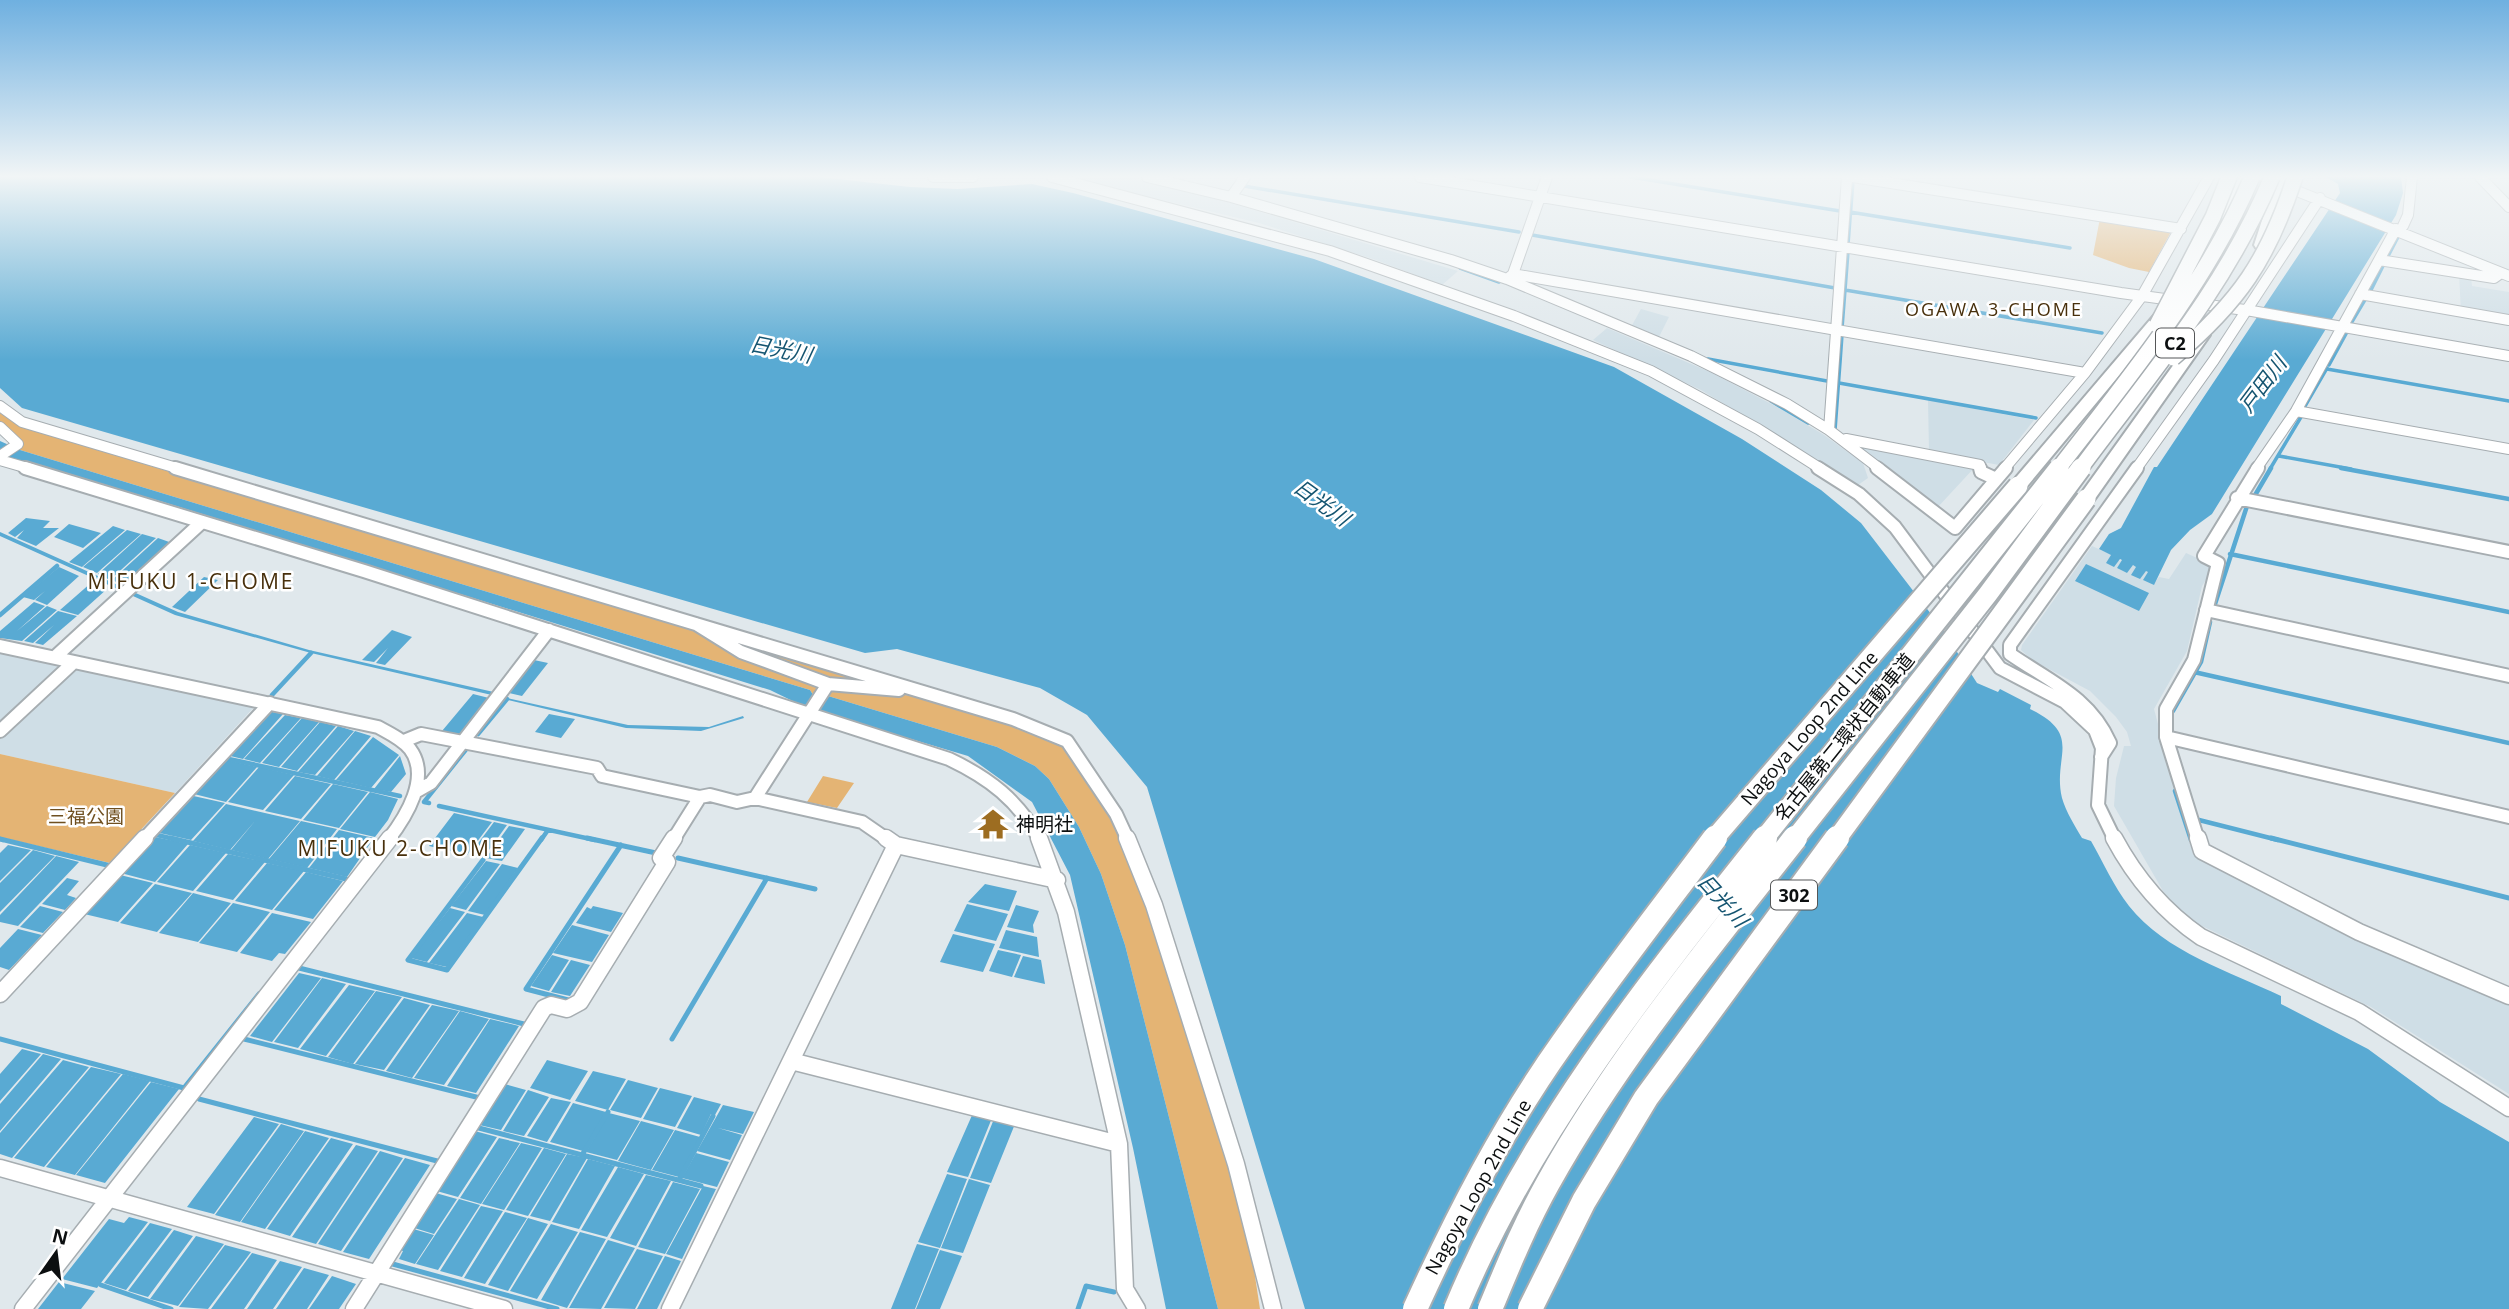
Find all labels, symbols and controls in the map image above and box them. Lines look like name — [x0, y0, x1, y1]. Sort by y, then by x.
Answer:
district label: OGAWA 3-CHOME — [1905, 297, 2083, 321]
road number: C2 — [2156, 328, 2194, 358]
water label: 日光川 — [747, 329, 817, 369]
water label: 戸田川 — [2232, 349, 2293, 418]
water label: 日光川 — [1288, 472, 1357, 533]
district label: MIFUKU 1-CHOME — [88, 567, 294, 595]
street label: Nagoya Loop 2nd Line — [1735, 645, 1883, 811]
street label: 名古屋第二環状自動車道 — [1768, 648, 1920, 826]
park label: 三福公園 — [48, 803, 124, 829]
temple icon: 神明社 — [976, 807, 1010, 841]
place label: 神明社 — [1016, 811, 1073, 837]
district label: MIFUKU 2-CHOME — [298, 834, 504, 862]
water label: 日光川 — [1692, 867, 1756, 934]
road number: 302 — [1771, 880, 1817, 910]
street label: Nagoya Loop 2nd Line — [1419, 1095, 1537, 1279]
north arrow — [21, 1218, 91, 1288]
text: N — [49, 1222, 71, 1251]

